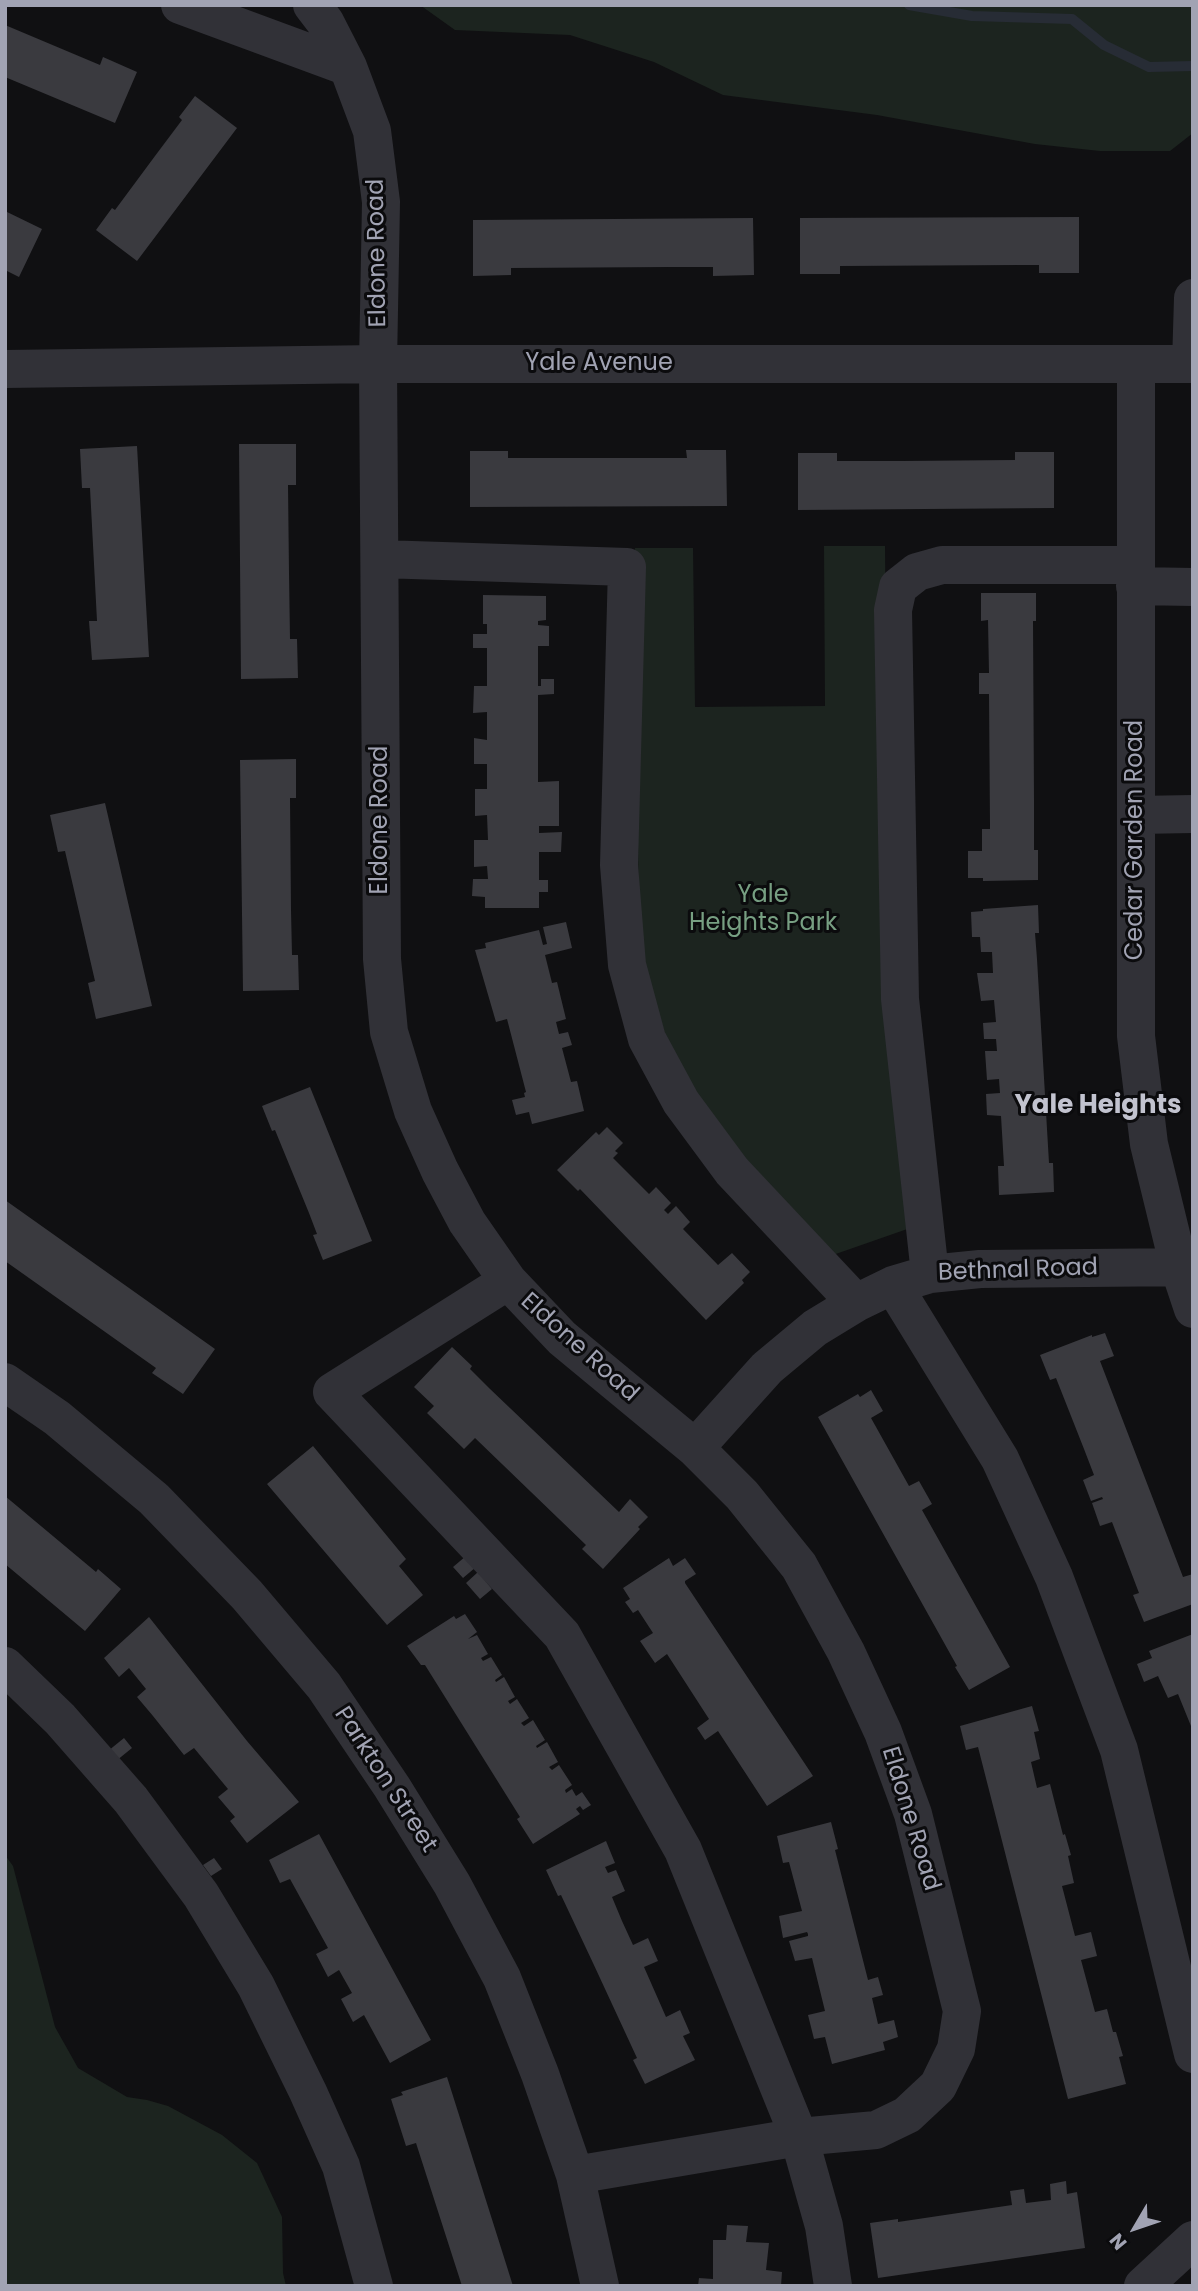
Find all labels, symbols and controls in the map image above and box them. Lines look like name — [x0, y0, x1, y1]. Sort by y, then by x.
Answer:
street label: Eldone Road — [362, 178, 394, 328]
street label: Yale Avenue — [525, 350, 673, 378]
street label: Cedar Garden Road — [1122, 720, 1150, 960]
street label: Eldone Road — [367, 746, 395, 894]
park label: Yale Heights Park — [689, 882, 837, 938]
district label: Yale Heights — [1014, 1090, 1182, 1122]
street label: Bethnal Road — [938, 1254, 1098, 1288]
street label: Eldone Road — [514, 1287, 644, 1409]
street label: Parkton Street — [327, 1702, 443, 1858]
street label: Eldone Road — [874, 1744, 946, 1894]
north arrow — [1100, 2193, 1170, 2263]
text: N — [1103, 2227, 1133, 2256]

